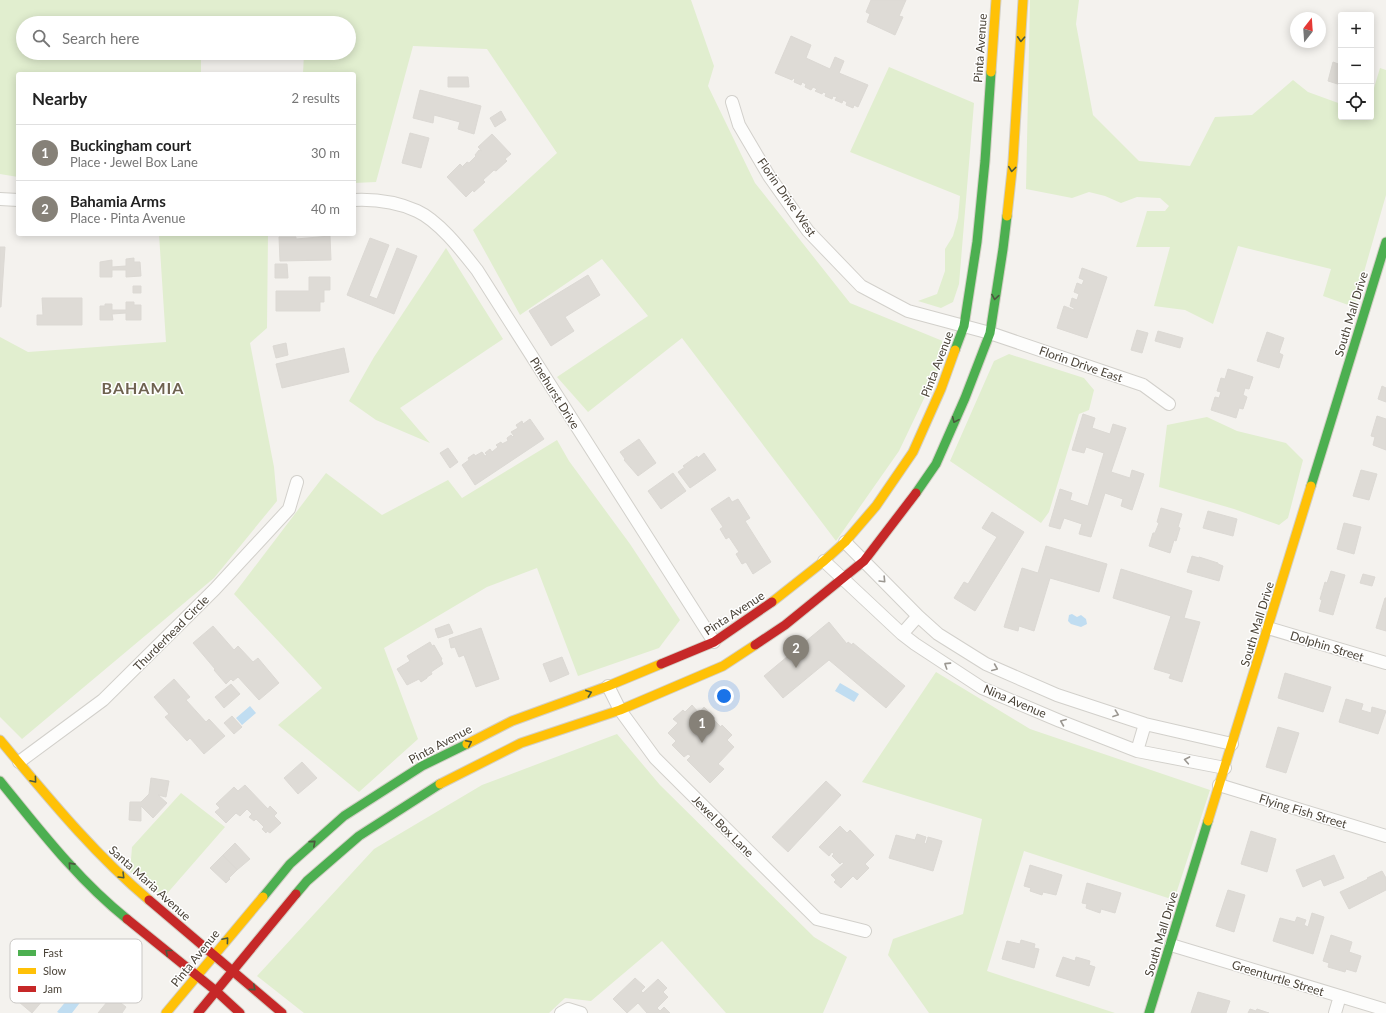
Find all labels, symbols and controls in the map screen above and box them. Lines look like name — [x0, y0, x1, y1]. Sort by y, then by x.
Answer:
north arrow — [1290, 12, 1326, 48]
map controls — [1338, 12, 1374, 120]
button: + — [1338, 12, 1374, 48]
street label: Pinta Avenue — [970, 13, 990, 83]
search box — [16, 16, 356, 60]
icon: search — [30, 27, 52, 49]
text: Search here — [62, 29, 139, 47]
one-way arrow — [1017, 36, 1025, 42]
button: − — [1338, 48, 1374, 84]
button: locate — [1338, 84, 1374, 120]
text: Nearby — [32, 88, 87, 109]
text: 2 results — [292, 90, 340, 106]
text: Buckingham court — [70, 136, 191, 154]
text: 1 — [41, 145, 49, 161]
text: 30 m — [311, 145, 340, 161]
text: Place · Jewel Box Lane — [70, 154, 198, 170]
street label: Florin Drive West — [754, 155, 820, 240]
one-way arrow — [1008, 166, 1017, 172]
text: Bahamia Arms — [70, 192, 166, 210]
text: 2 — [41, 201, 49, 217]
text: 40 m — [311, 201, 340, 217]
text: Place · Pinta Avenue — [70, 210, 185, 226]
street label: South Mall Drive — [1331, 270, 1371, 358]
one-way arrow — [991, 294, 1000, 301]
street label: Pinta Avenue — [918, 329, 956, 399]
street label: Florin Drive East — [1037, 343, 1125, 386]
street label: Pinehurst Drive — [527, 354, 583, 432]
district label: BAHAMIA — [102, 378, 184, 397]
one-way arrow — [952, 416, 960, 424]
one-way arrow — [878, 575, 885, 583]
street label: South Mall Drive — [1237, 580, 1277, 668]
street label: Pinta Avenue — [701, 588, 767, 638]
street label: Thurderhead Circle — [130, 592, 212, 674]
street label: Dolphin Street — [1288, 628, 1366, 665]
pin: 2 — [783, 635, 809, 668]
one-way arrow — [944, 662, 951, 670]
one-way arrow — [990, 663, 998, 671]
street label: Nina Avenue — [981, 681, 1049, 721]
your location — [714, 686, 734, 706]
one-way arrow — [585, 690, 592, 698]
pin: 1 — [689, 710, 715, 743]
one-way arrow — [1113, 710, 1120, 718]
one-way arrow — [1059, 718, 1066, 726]
street label: Pinta Avenue — [406, 721, 474, 767]
one-way arrow — [464, 740, 472, 747]
one-way arrow — [1184, 757, 1190, 765]
one-way arrow — [30, 776, 37, 783]
street label: Flying Fish Street — [1257, 791, 1349, 832]
street label: Jewel Box Lane — [689, 792, 757, 860]
one-way arrow — [309, 841, 316, 848]
street label: Santa Maria Avenue — [106, 842, 194, 924]
one-way arrow — [69, 862, 76, 870]
one-way arrow — [117, 871, 125, 879]
street label: South Mall Drive — [1141, 890, 1181, 978]
street label: Pinta Avenue — [167, 926, 223, 990]
one-way arrow — [222, 937, 229, 944]
legend — [10, 939, 142, 1003]
text: Fast — [43, 946, 63, 959]
one-way arrow — [165, 950, 172, 957]
street label: Greenturtle Street — [1230, 957, 1327, 999]
text: Slow — [43, 964, 67, 977]
text: Jam — [43, 982, 62, 995]
one-way arrow — [248, 983, 256, 990]

